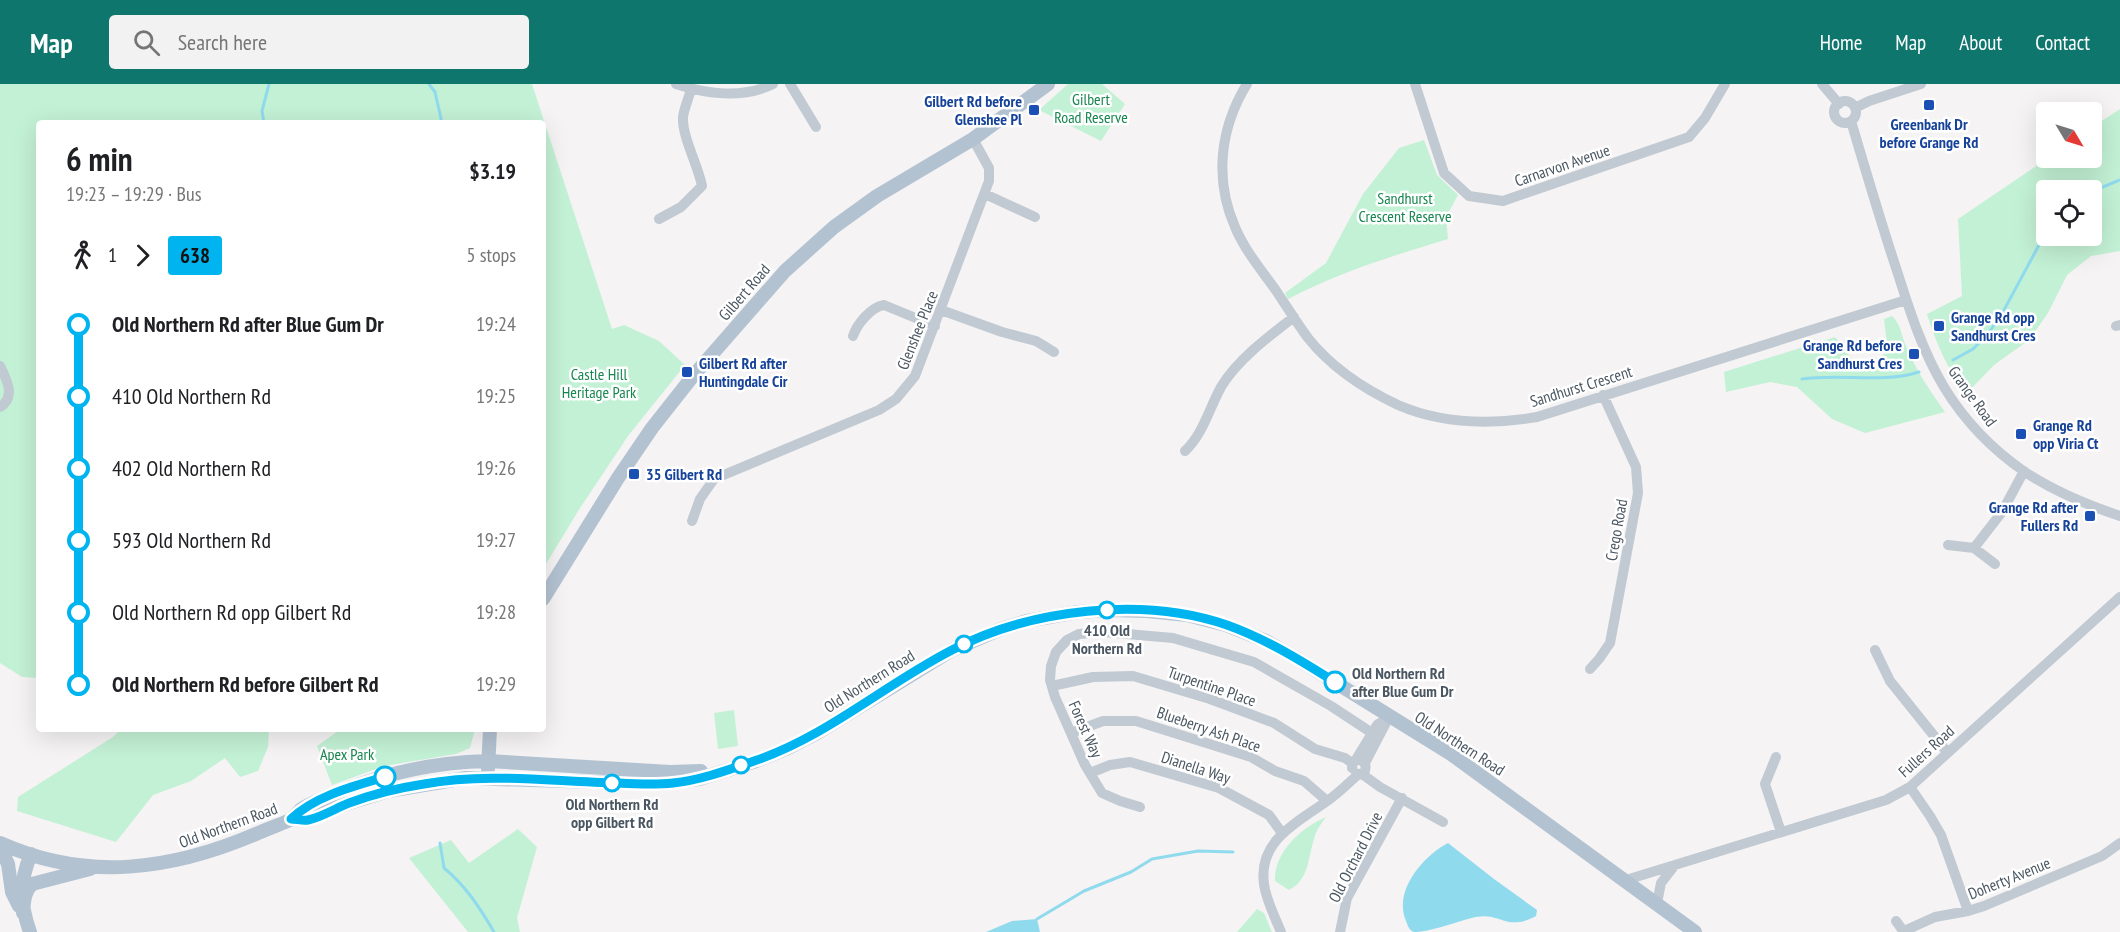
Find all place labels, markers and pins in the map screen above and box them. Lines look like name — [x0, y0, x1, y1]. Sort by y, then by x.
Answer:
place label: Gilbert Rd before Glenshee Pl — [924, 91, 1022, 129]
marker: Greenbank Dr before Grange Rd — [1922, 98, 1936, 112]
marker: Gilbert Rd before Glenshee Pl — [1027, 103, 1041, 117]
place label: Greenbank Dr before Grange Rd — [1880, 114, 1978, 152]
place label: Grange Rd opp Sandhurst Cres — [1951, 307, 2036, 345]
marker: Grange Rd opp Sandhurst Cres — [1932, 319, 1946, 333]
place label: Grange Rd before Sandhurst Cres — [1803, 335, 1902, 373]
marker: Grange Rd before Sandhurst Cres — [1907, 347, 1921, 361]
place label: Gilbert Rd after Huntingdale Cir — [699, 353, 788, 391]
marker: Gilbert Rd after Huntingdale Cir — [680, 365, 694, 379]
place label: Grange Rd opp Viria Ct — [2033, 415, 2099, 453]
marker: Grange Rd opp Viria Ct — [2014, 427, 2028, 441]
place label: 35 Gilbert Rd — [646, 464, 722, 484]
marker: 35 Gilbert Rd — [627, 467, 641, 481]
place label: Grange Rd after Fullers Rd — [1989, 497, 2078, 535]
marker: Grange Rd after Fullers Rd — [2083, 509, 2097, 523]
marker: 410 Old Northern Rd — [1098, 601, 1116, 619]
place label: 410 Old Northern Rd — [1072, 620, 1142, 658]
unlabelled marker — [955, 635, 973, 653]
place label: Old Northern Rd after Blue Gum Dr — [1352, 663, 1454, 701]
marker: Old Northern Rd after Blue Gum Dr — [1324, 671, 1346, 693]
unlabelled marker — [732, 756, 750, 774]
unlabelled marker — [374, 766, 396, 788]
marker: Old Northern Rd opp Gilbert Rd — [603, 774, 621, 792]
place label: Old Northern Rd opp Gilbert Rd — [566, 794, 659, 832]

